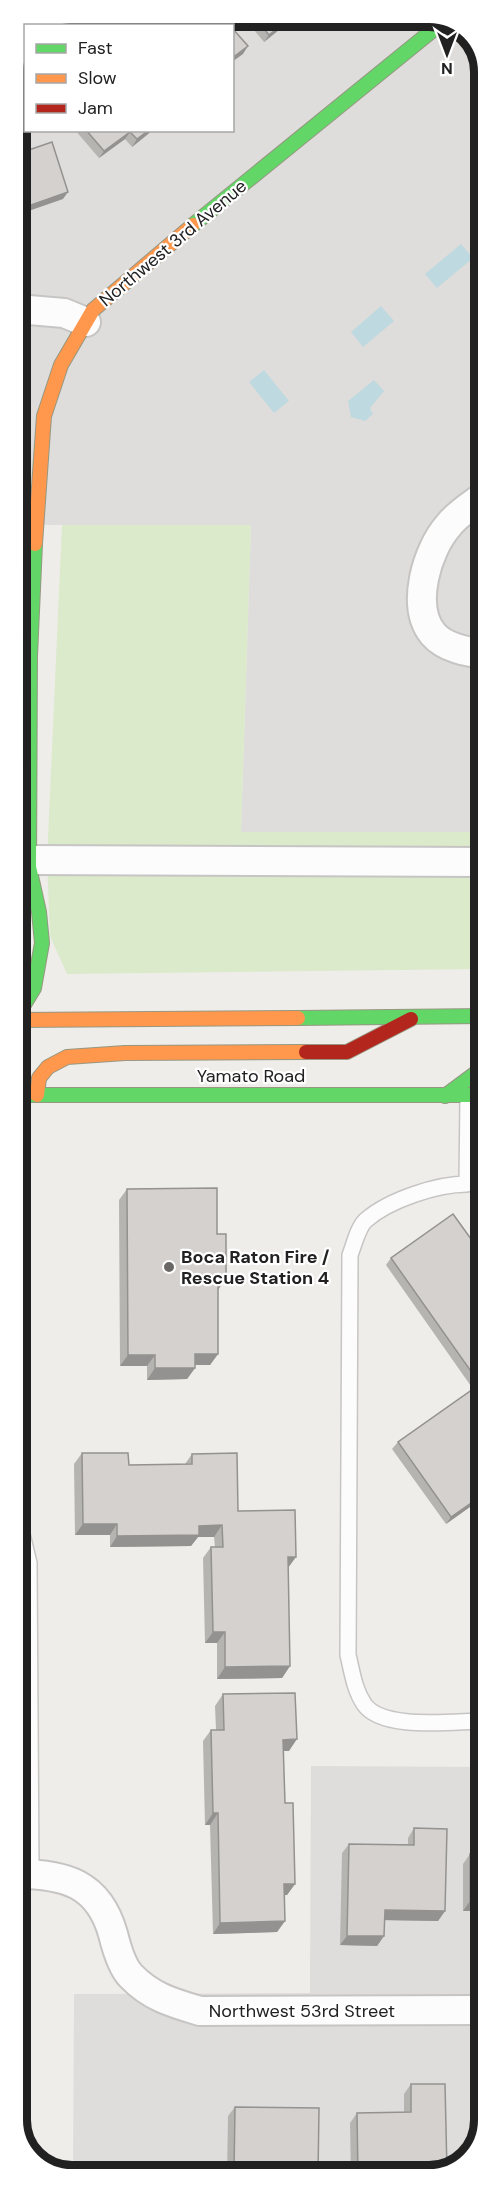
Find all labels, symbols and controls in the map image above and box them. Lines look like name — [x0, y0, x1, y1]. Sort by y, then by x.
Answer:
legend — [24, 24, 234, 132]
north arrow — [417, 24, 477, 84]
text: Fast — [78, 36, 113, 60]
text: N — [441, 58, 453, 79]
text: Slow — [78, 66, 117, 90]
text: Jam — [78, 96, 113, 120]
street label: Northwest 3rd Avenue — [94, 174, 252, 312]
street label: Yamato Road — [197, 1064, 305, 1088]
place label: Boca Raton Fire / Rescue Station 4 — [181, 1245, 330, 1290]
marker: Boca Raton Fire / Rescue Station 4 — [162, 1260, 176, 1274]
street label: Northwest 53rd Street — [209, 1999, 395, 2023]

